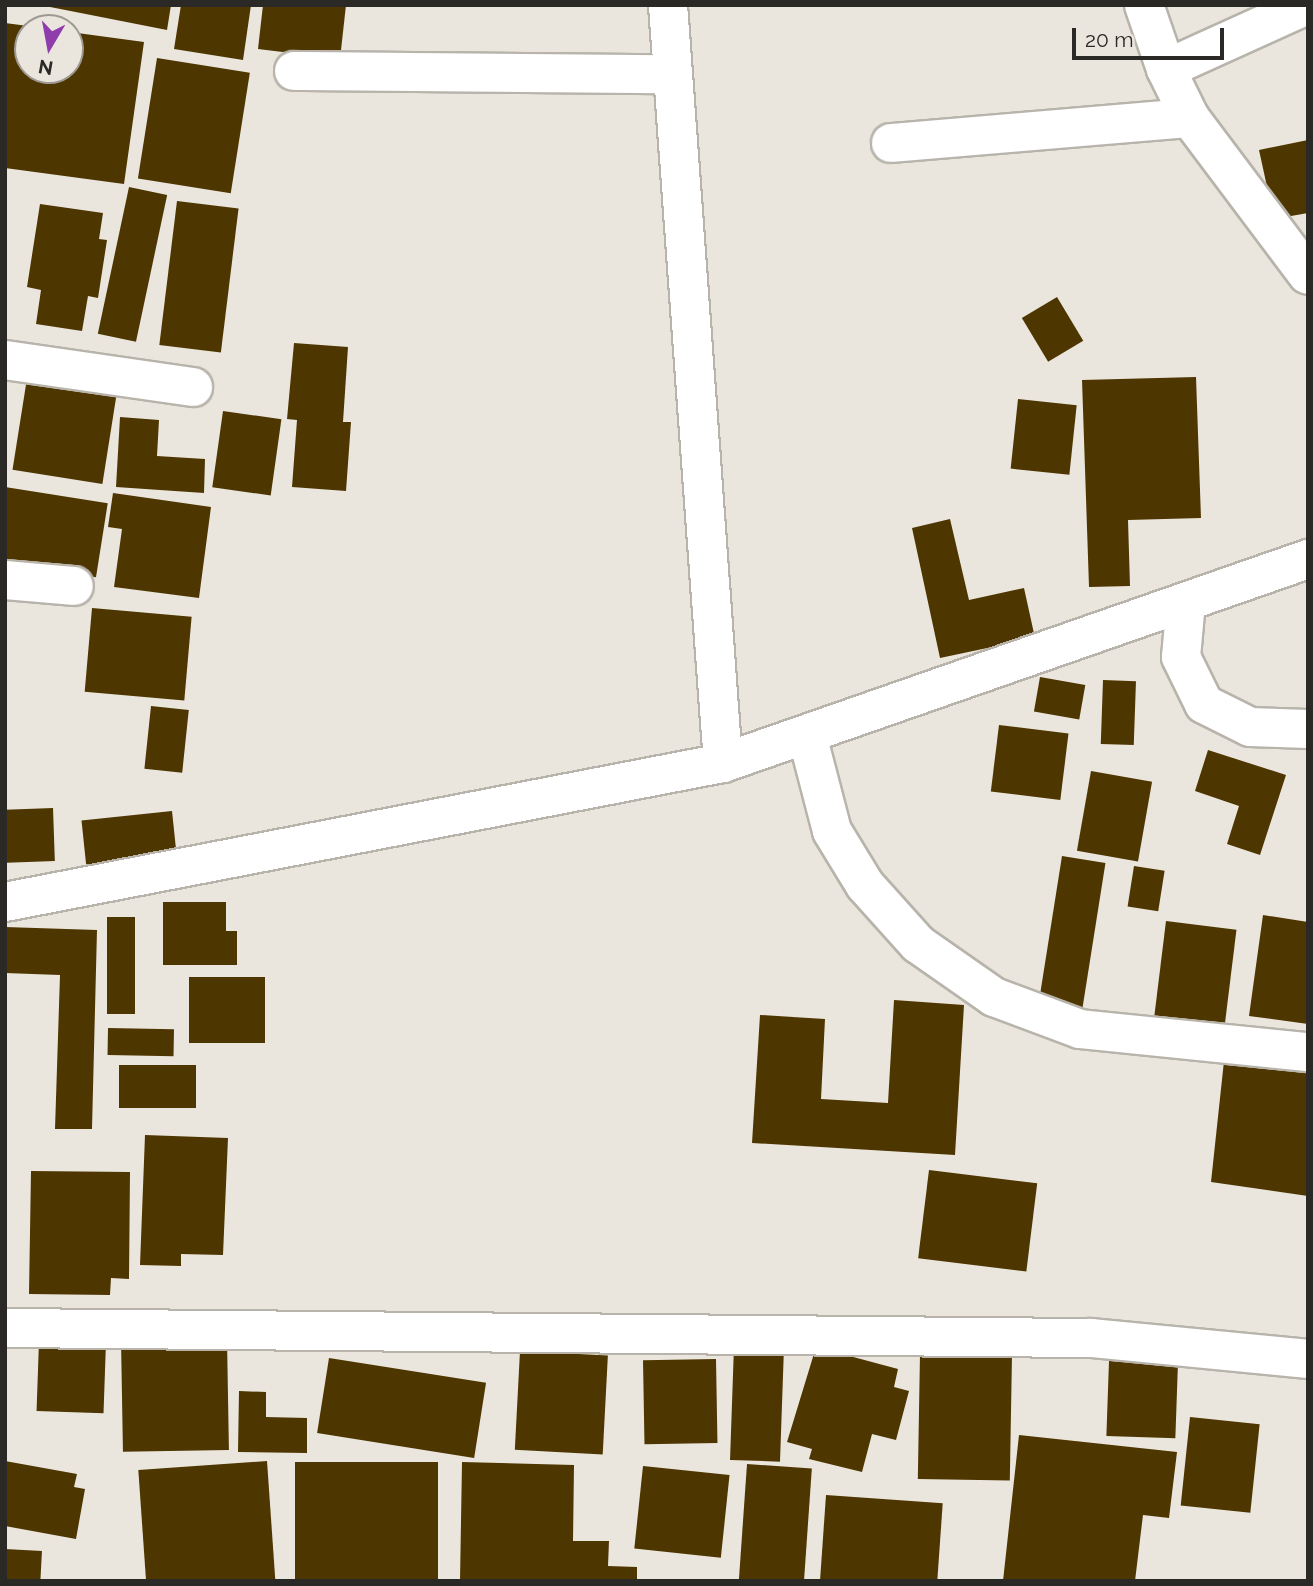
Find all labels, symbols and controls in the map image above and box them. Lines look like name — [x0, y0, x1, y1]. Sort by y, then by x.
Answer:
north arrow — [14, 14, 84, 84]
scale bar — [1075, 14, 1227, 58]
text: 20 m — [1085, 27, 1133, 52]
text: N — [37, 56, 55, 80]

